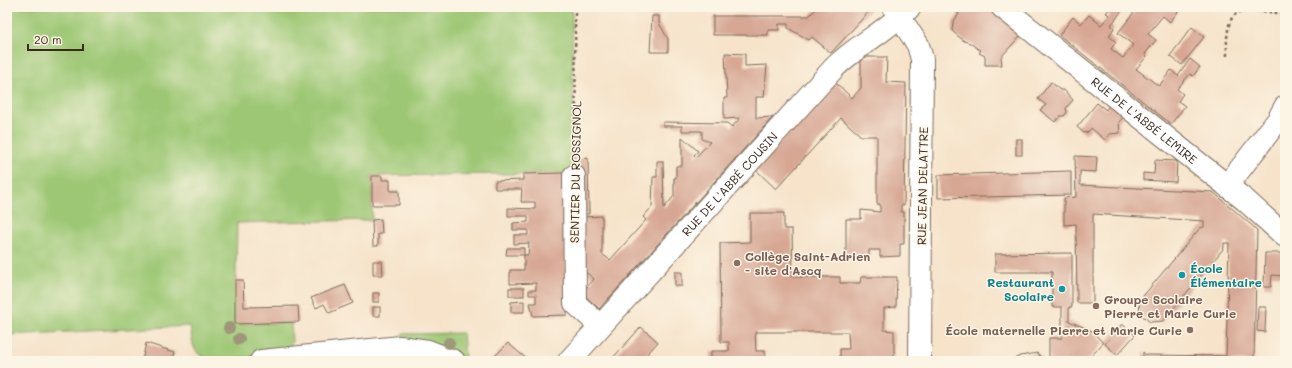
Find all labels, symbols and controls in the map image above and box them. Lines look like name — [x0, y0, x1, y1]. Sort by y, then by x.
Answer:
scale bar — [28, 26, 83, 52]
text: 20 m — [34, 31, 62, 47]
street label: RUE DE L'ABBÉ LEMIRE — [1088, 73, 1201, 167]
street label: SENTIER DU ROSSIGNOL — [566, 100, 584, 243]
street label: RUE JEAN DELATTRE — [913, 126, 931, 245]
street label: RUE DE L'ABBÉ COUSIN — [678, 128, 781, 239]
place label: Collège Saint-Adrien - site d'Ascq — [745, 248, 870, 278]
marker: Collège Saint-Adrien - site d'Ascq — [732, 258, 742, 268]
place label: École Élémentaire — [1190, 260, 1262, 290]
marker: École Élémentaire — [1177, 270, 1187, 280]
place label: Restaurant Scolaire — [987, 274, 1054, 304]
marker: Restaurant Scolaire — [1057, 284, 1067, 294]
place label: Groupe Scolaire Pierre et Marie Curie — [1104, 291, 1236, 321]
marker: Groupe Scolaire Pierre et Marie Curie — [1091, 301, 1101, 311]
place label: École maternelle Pierre et Marie Curie — [945, 322, 1182, 338]
marker: École maternelle Pierre et Marie Curie — [1185, 325, 1195, 335]

